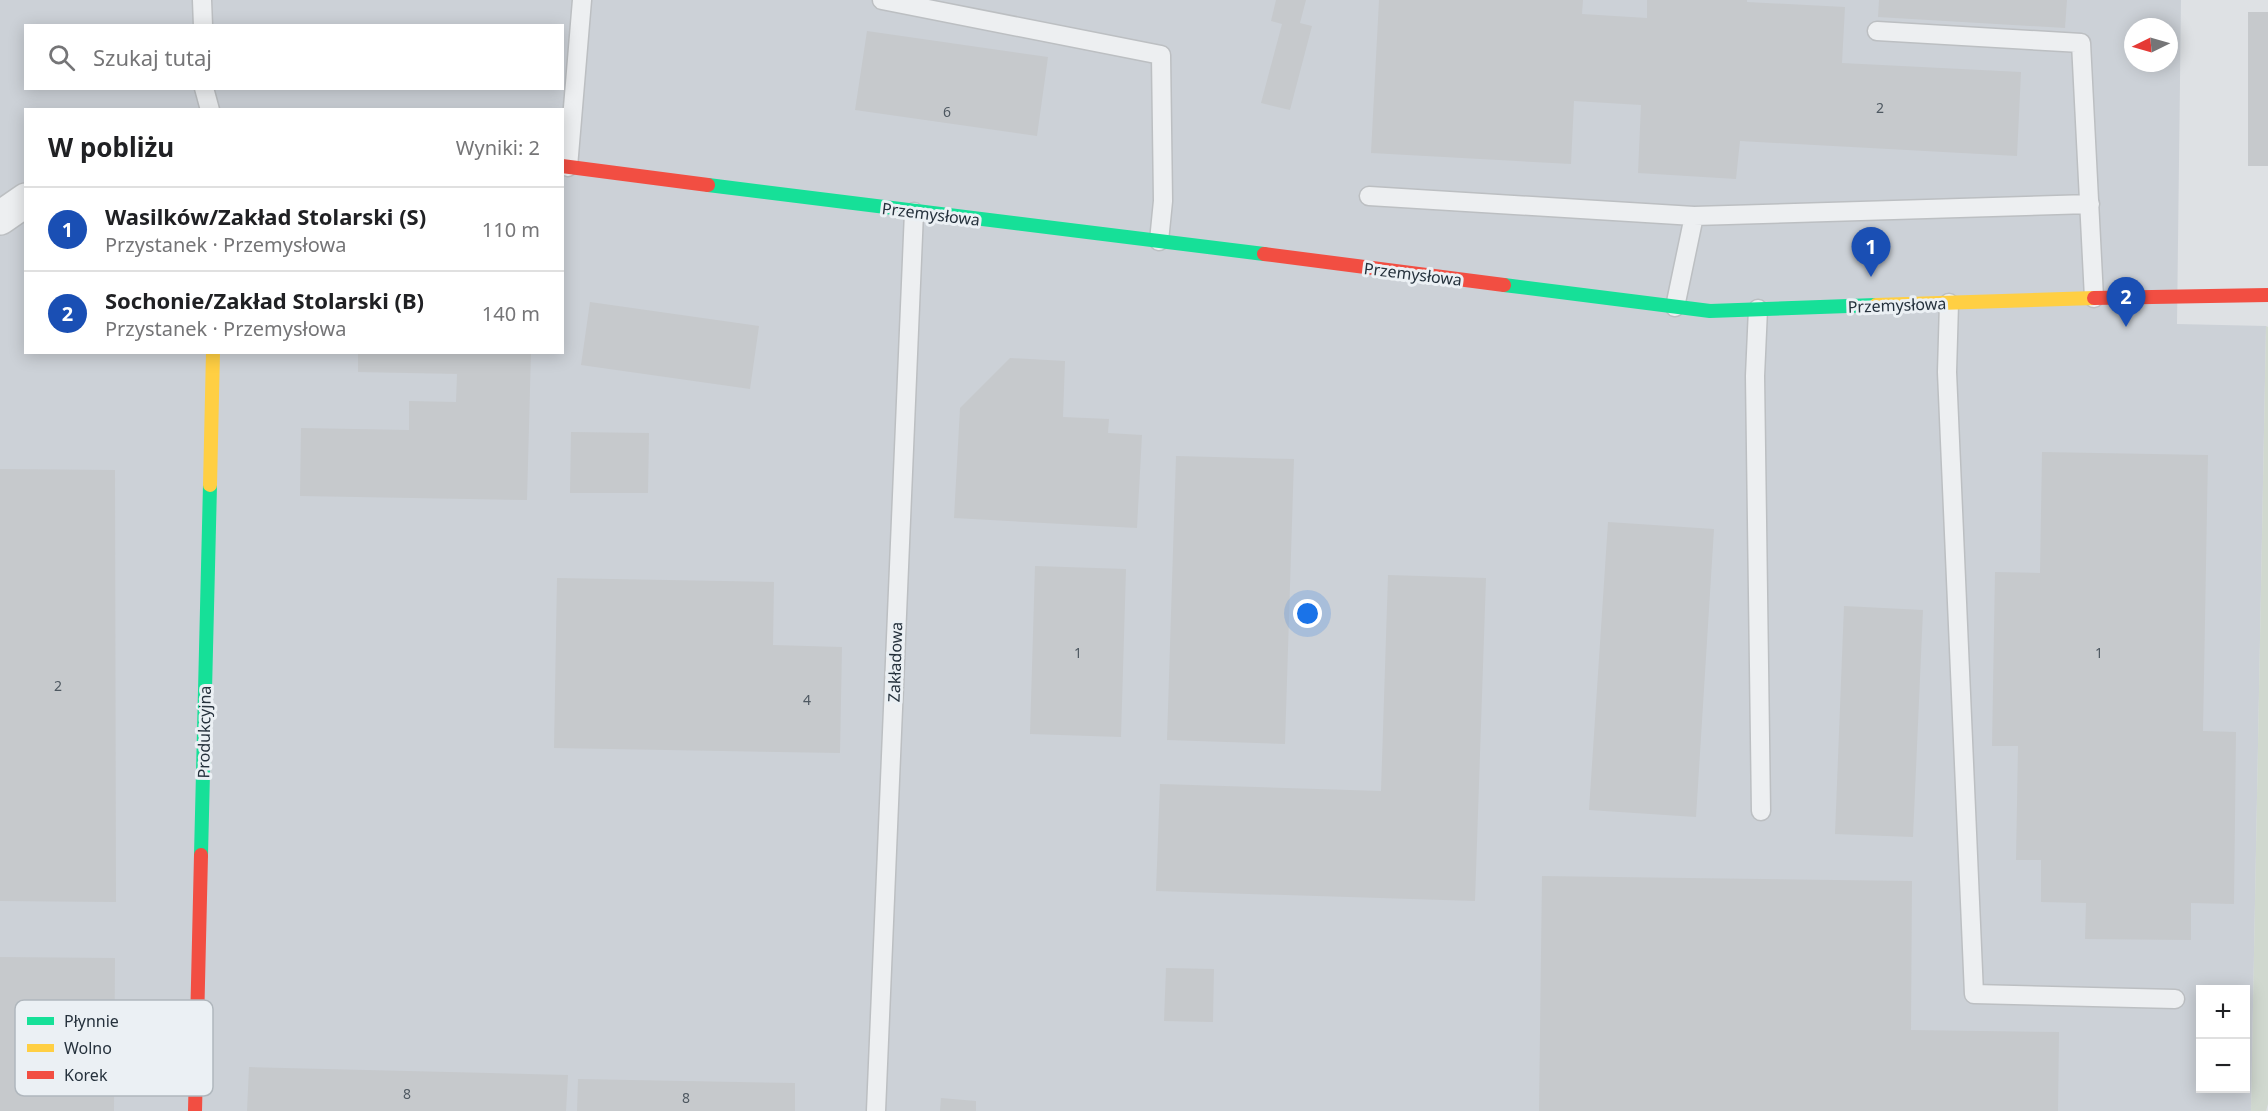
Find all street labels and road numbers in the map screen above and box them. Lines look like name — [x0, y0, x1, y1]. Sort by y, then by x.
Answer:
street label: Przemysłowa — [881, 197, 981, 231]
street label: Przemysłowa — [1363, 257, 1463, 291]
street label: Przemysłowa — [1847, 292, 1947, 318]
street label: Zakładowa — [883, 621, 907, 703]
street label: Produkcyjna — [192, 685, 216, 779]

